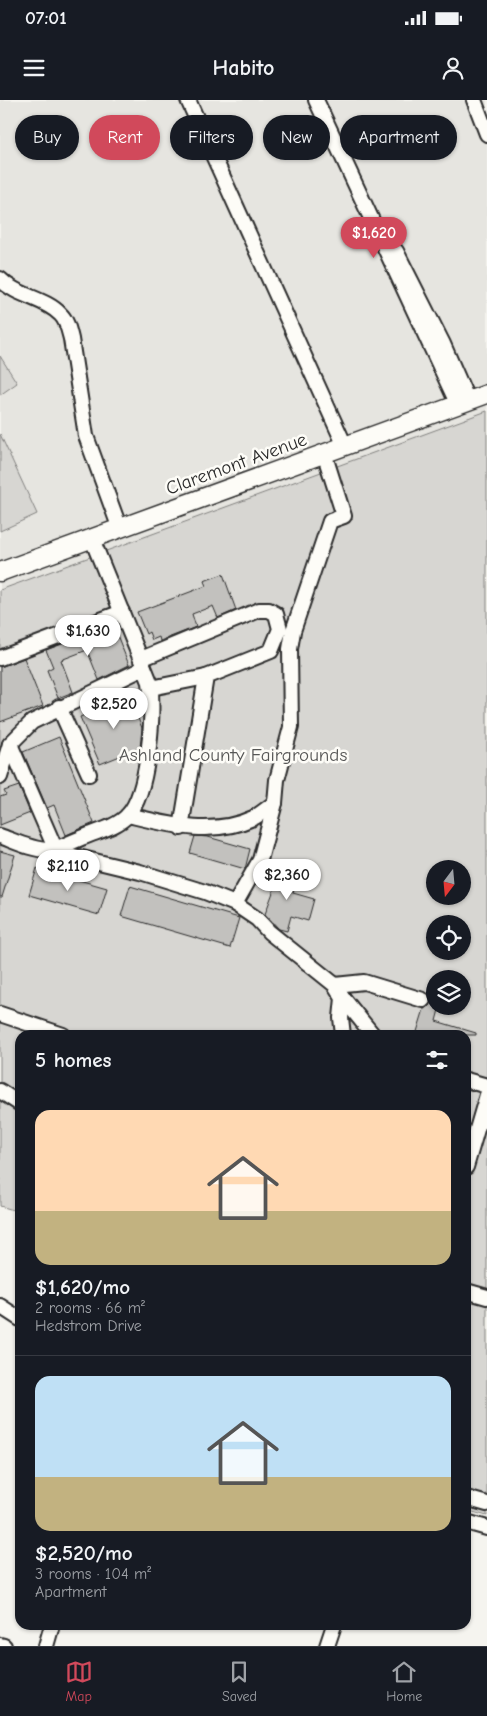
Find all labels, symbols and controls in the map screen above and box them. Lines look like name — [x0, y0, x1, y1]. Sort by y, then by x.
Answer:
text: 07:01 — [25, 7, 67, 29]
icon: menu — [20, 54, 48, 82]
icon: person — [439, 54, 467, 82]
text: Habito — [213, 55, 274, 81]
chip: Buy — [15, 115, 79, 160]
chip: Rent — [89, 115, 160, 160]
chip: Filters — [170, 115, 253, 160]
chip: New — [263, 115, 330, 160]
chip: Apartment — [340, 115, 457, 160]
pin: $1,620 — [333, 216, 415, 259]
text: $1,620 — [352, 224, 396, 242]
street label: Claremont Avenue — [163, 428, 310, 500]
pin: $1,630 — [47, 614, 129, 657]
text: $1,630 — [66, 622, 110, 640]
pin: $2,520 — [73, 688, 155, 730]
text: $2,520 — [91, 695, 137, 713]
park label: Ashland County Fairgrounds — [119, 744, 347, 766]
pin: $2,110 — [27, 850, 109, 892]
text: $2,110 — [47, 857, 89, 875]
pin: $2,360 — [246, 858, 328, 901]
north arrow — [426, 860, 471, 905]
map controls — [426, 860, 471, 1015]
text: $2,360 — [264, 866, 310, 884]
button: locate — [426, 915, 471, 960]
button: layers — [426, 970, 471, 1015]
icon: filters — [423, 1046, 451, 1074]
text: 5 homes — [35, 1048, 112, 1072]
icon: home — [198, 1143, 288, 1233]
text: $1,620/mo — [35, 1275, 130, 1299]
text: 2 rooms · 66 m² — [35, 1299, 145, 1317]
text: Hedstrom Drive — [35, 1317, 142, 1335]
icon: home — [198, 1408, 288, 1498]
text: $2,520/mo — [35, 1541, 133, 1565]
text: 3 rooms · 104 m² — [35, 1565, 151, 1583]
text: Apartment — [35, 1583, 107, 1601]
tab: Map — [65, 1658, 93, 1705]
tab: Saved — [222, 1658, 257, 1705]
tab: Home — [386, 1658, 422, 1705]

